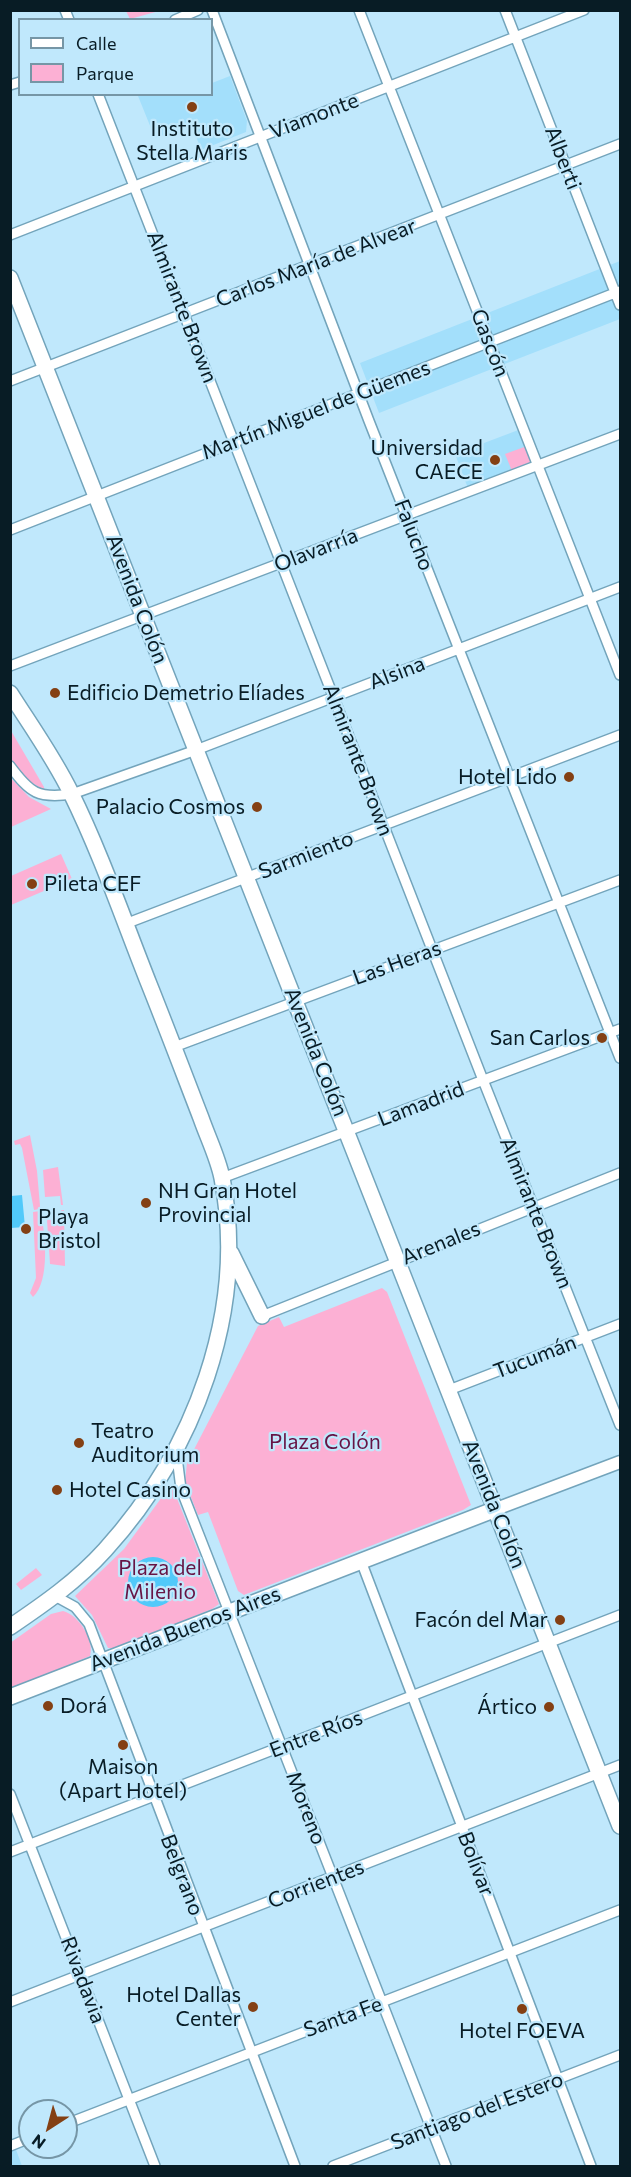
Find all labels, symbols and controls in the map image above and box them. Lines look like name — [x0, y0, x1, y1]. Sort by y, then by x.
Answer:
legend — [18, 18, 213, 96]
text: Calle — [76, 32, 116, 54]
text: Parque — [76, 62, 134, 84]
street label: Viamonte — [266, 88, 362, 144]
marker: Instituto Stella Maris — [185, 100, 199, 114]
place label: Instituto Stella Maris — [136, 116, 248, 166]
street label: Alberti — [539, 123, 587, 193]
street label: Carlos María de Alvear — [212, 213, 420, 313]
street label: Almirante Brown — [141, 227, 223, 387]
street label: Gascón — [466, 305, 514, 381]
street label: Martín Miguel de Güemes — [198, 355, 434, 465]
place label: Universidad CAECE — [371, 435, 483, 485]
marker: Universidad CAECE — [488, 453, 502, 467]
street label: Falucho — [389, 496, 439, 574]
street label: Olavarría — [270, 522, 362, 578]
street label: Avenida Colón — [101, 531, 173, 667]
street label: Alsina — [366, 651, 428, 695]
place label: Edificio Demetrio Elíades — [67, 680, 305, 706]
street label: Almirante Brown — [317, 680, 399, 840]
marker: Edificio Demetrio Elíades — [48, 686, 62, 700]
place label: Hotel Lido — [458, 764, 557, 790]
marker: Hotel Lido — [562, 770, 576, 784]
place label: Palacio Cosmos — [96, 794, 245, 820]
marker: Palacio Cosmos — [250, 800, 264, 814]
street label: Sarmiento — [255, 825, 357, 885]
place label: Pileta CEF — [44, 871, 141, 897]
marker: Pileta CEF — [25, 877, 39, 891]
street label: Las Heras — [349, 935, 445, 991]
street label: Avenida Colón — [279, 984, 353, 1120]
place label: San Carlos — [490, 1025, 590, 1051]
marker: San Carlos — [595, 1031, 609, 1045]
street label: Lamadrid — [374, 1076, 468, 1132]
street label: Almirante Brown — [494, 1134, 578, 1292]
place label: NH Gran Hotel Provincial — [158, 1178, 297, 1228]
marker: NH Gran Hotel Provincial — [139, 1196, 153, 1210]
place label: Playa Bristol — [38, 1204, 101, 1254]
street label: Arenales — [398, 1216, 484, 1270]
marker: Playa Bristol — [19, 1222, 33, 1236]
street label: Tucumán — [490, 1330, 580, 1384]
place label: Teatro Auditorium — [91, 1418, 199, 1468]
park label: Plaza Colón — [269, 1429, 381, 1455]
marker: Teatro Auditorium — [72, 1436, 86, 1450]
street label: Avenida Colón — [457, 1436, 531, 1572]
place label: Hotel Casino — [69, 1477, 191, 1503]
marker: Hotel Casino — [50, 1483, 64, 1497]
park label: Plaza del Milenio — [118, 1555, 202, 1605]
street label: Avenida Buenos Aires — [86, 1581, 284, 1677]
place label: Facón del Mar — [415, 1607, 548, 1633]
marker: Facón del Mar — [553, 1613, 567, 1627]
place label: Dorá — [60, 1693, 107, 1719]
place label: Ártico — [477, 1694, 537, 1720]
marker: Dorá — [41, 1699, 55, 1713]
marker: Ártico — [542, 1700, 556, 1714]
street label: Entre Ríos — [266, 1705, 366, 1763]
marker: Maison (Apart Hotel) — [116, 1738, 130, 1752]
place label: Maison (Apart Hotel) — [59, 1754, 187, 1804]
street label: Moreno — [281, 1768, 331, 1848]
street label: Bolívar — [452, 1828, 500, 1900]
street label: Belgrano — [155, 1831, 209, 1919]
street label: Corrientes — [264, 1854, 368, 1914]
street label: Rivadavia — [55, 1933, 111, 2027]
place label: Hotel Dallas Center — [126, 1982, 241, 2032]
street label: Santa Fe — [300, 1991, 386, 2043]
marker: Hotel Dallas Center — [246, 2000, 260, 2014]
marker: Hotel FOEVA — [515, 2002, 529, 2016]
place label: Hotel FOEVA — [459, 2018, 585, 2044]
street label: Santiago del Estero — [387, 2067, 567, 2155]
north arrow — [18, 2099, 78, 2159]
text: N — [28, 2131, 49, 2154]

